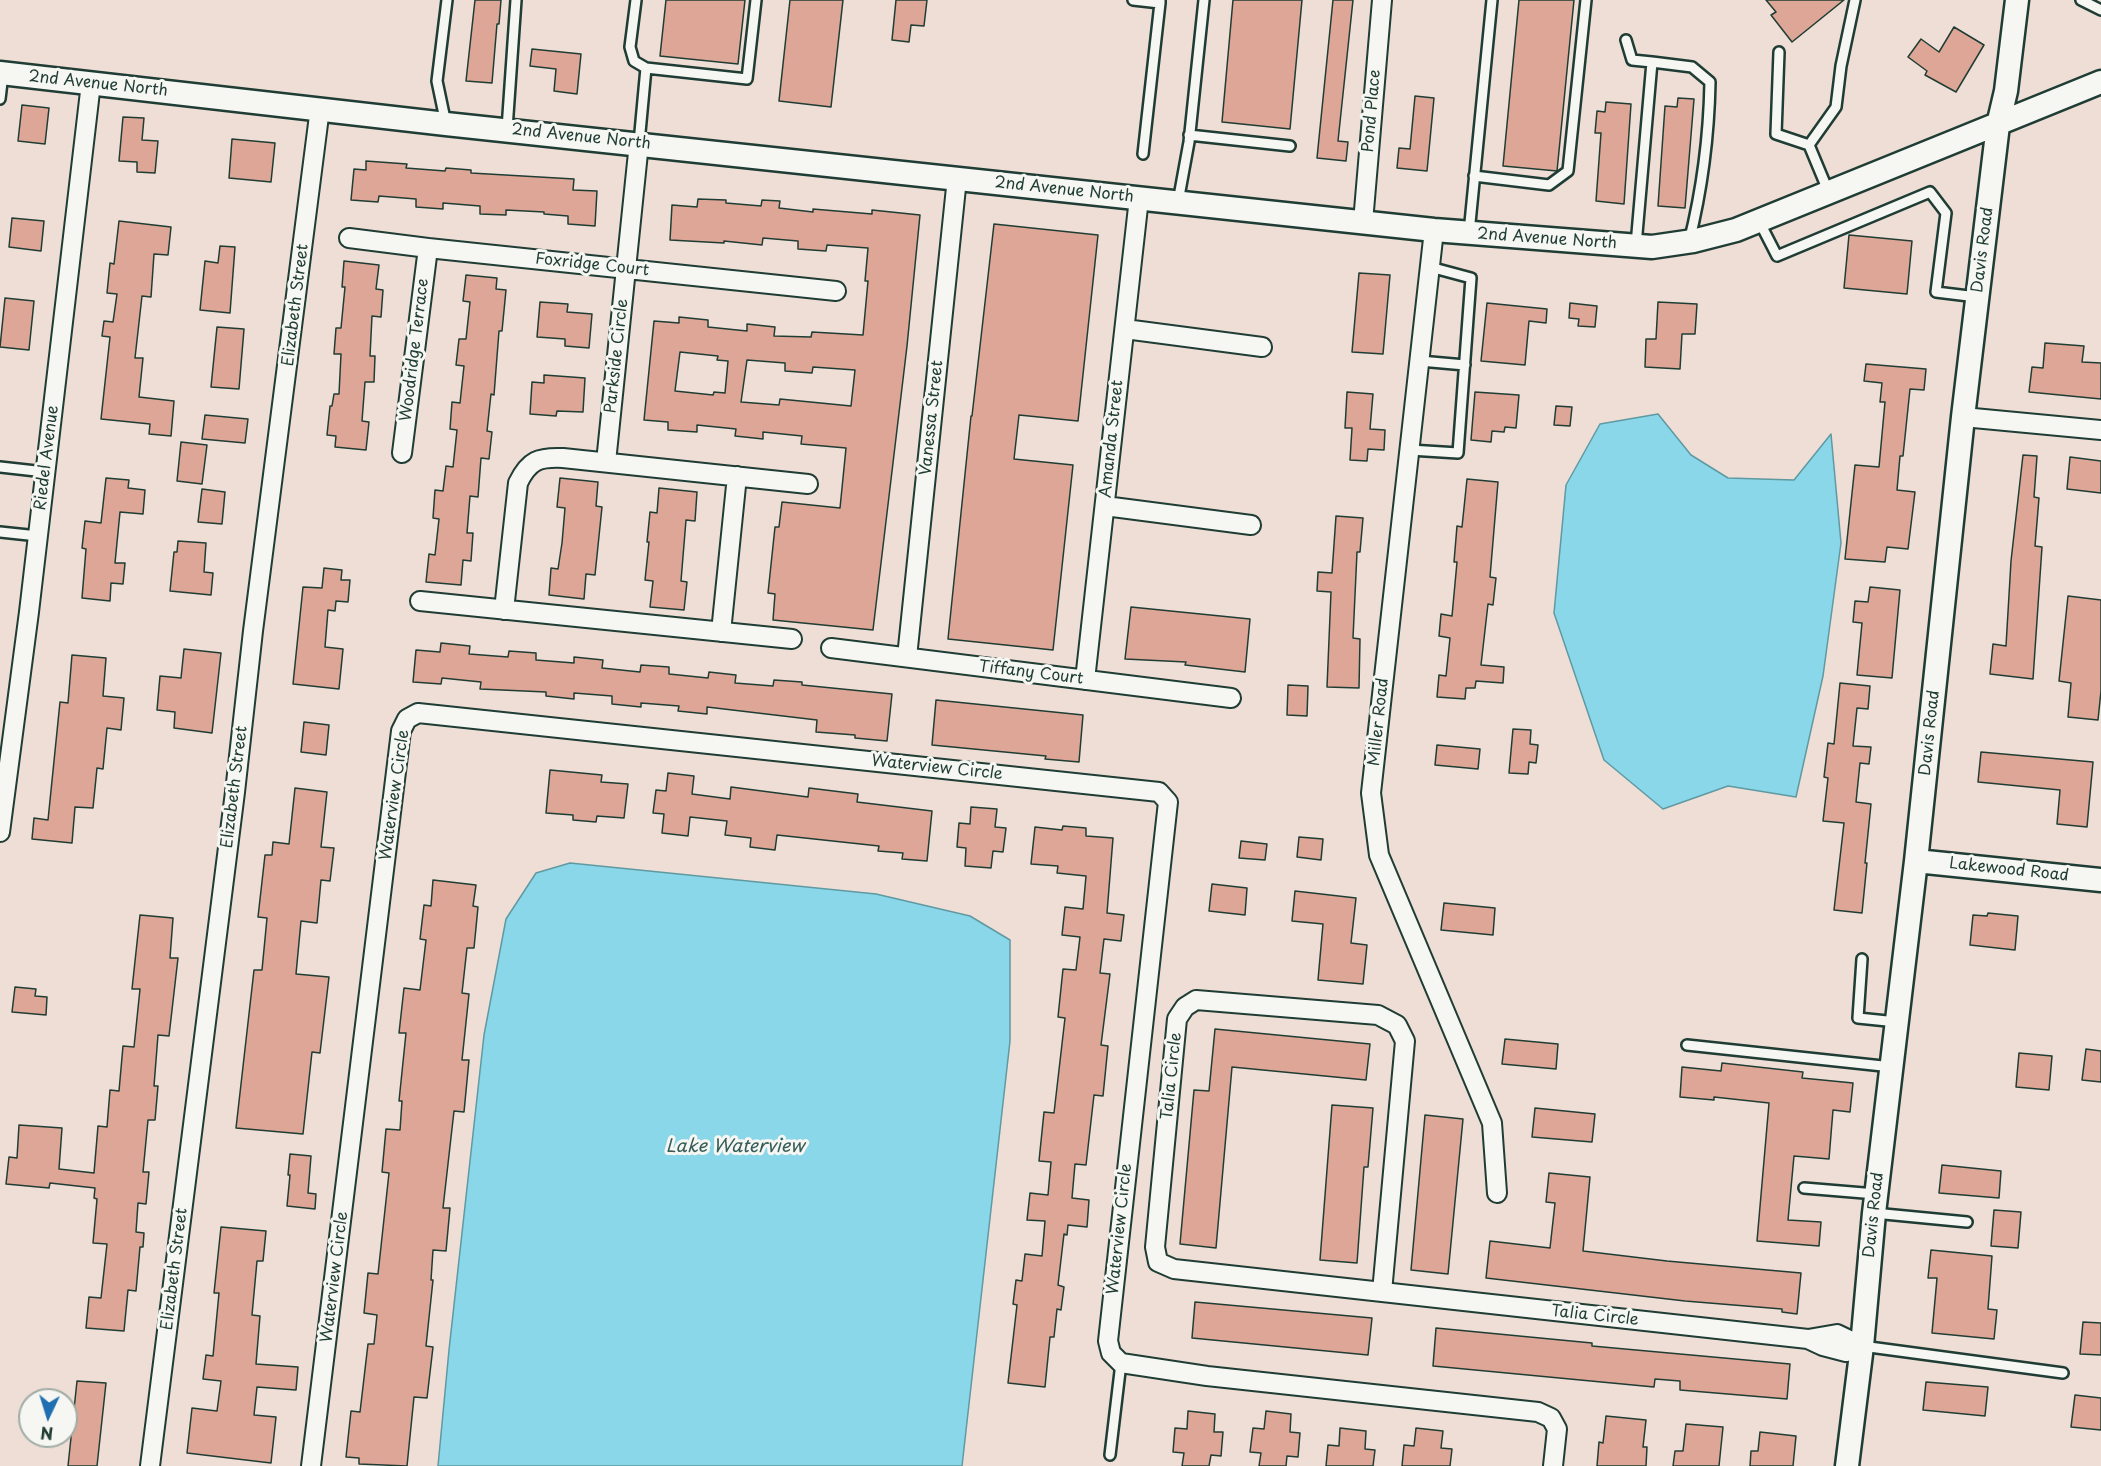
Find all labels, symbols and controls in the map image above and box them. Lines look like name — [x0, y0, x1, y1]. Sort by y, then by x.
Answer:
street label: 2nd Avenue North — [27, 67, 169, 101]
street label: Pond Place — [1359, 69, 1385, 153]
street label: 2nd Avenue North — [510, 120, 652, 154]
street label: 2nd Avenue North — [993, 173, 1135, 207]
street label: Davis Road — [1968, 206, 1998, 294]
street label: 2nd Avenue North — [1476, 225, 1618, 253]
street label: Elizabeth Street — [279, 243, 313, 367]
street label: Foxridge Court — [534, 249, 650, 281]
street label: Woodridge Terrace — [397, 277, 433, 423]
street label: Parkside Circle — [601, 298, 633, 414]
street label: Vanessa Street — [916, 359, 948, 477]
street label: Amanda Street — [1096, 379, 1128, 499]
street label: Riedel Avenue — [31, 404, 63, 512]
street label: Tiffany Court — [978, 657, 1084, 689]
street label: Miller Road — [1365, 677, 1393, 767]
street label: Davis Road — [1916, 689, 1944, 777]
street label: Elizabeth Street — [218, 725, 252, 849]
street label: Waterview Circle — [376, 728, 414, 862]
street label: Waterview Circle — [870, 752, 1004, 784]
street label: Lakewood Road — [1948, 854, 2070, 886]
street label: Talia Circle — [1158, 1031, 1186, 1121]
water label: Lake Waterview — [666, 1136, 804, 1158]
street label: Waterview Circle — [1104, 1162, 1136, 1296]
street label: Davis Road — [1860, 1171, 1888, 1259]
street label: Elizabeth Street — [158, 1207, 192, 1331]
street label: Waterview Circle — [317, 1210, 353, 1344]
street label: Talia Circle — [1550, 1302, 1640, 1330]
north arrow — [18, 1388, 78, 1448]
text: N — [40, 1422, 54, 1446]

